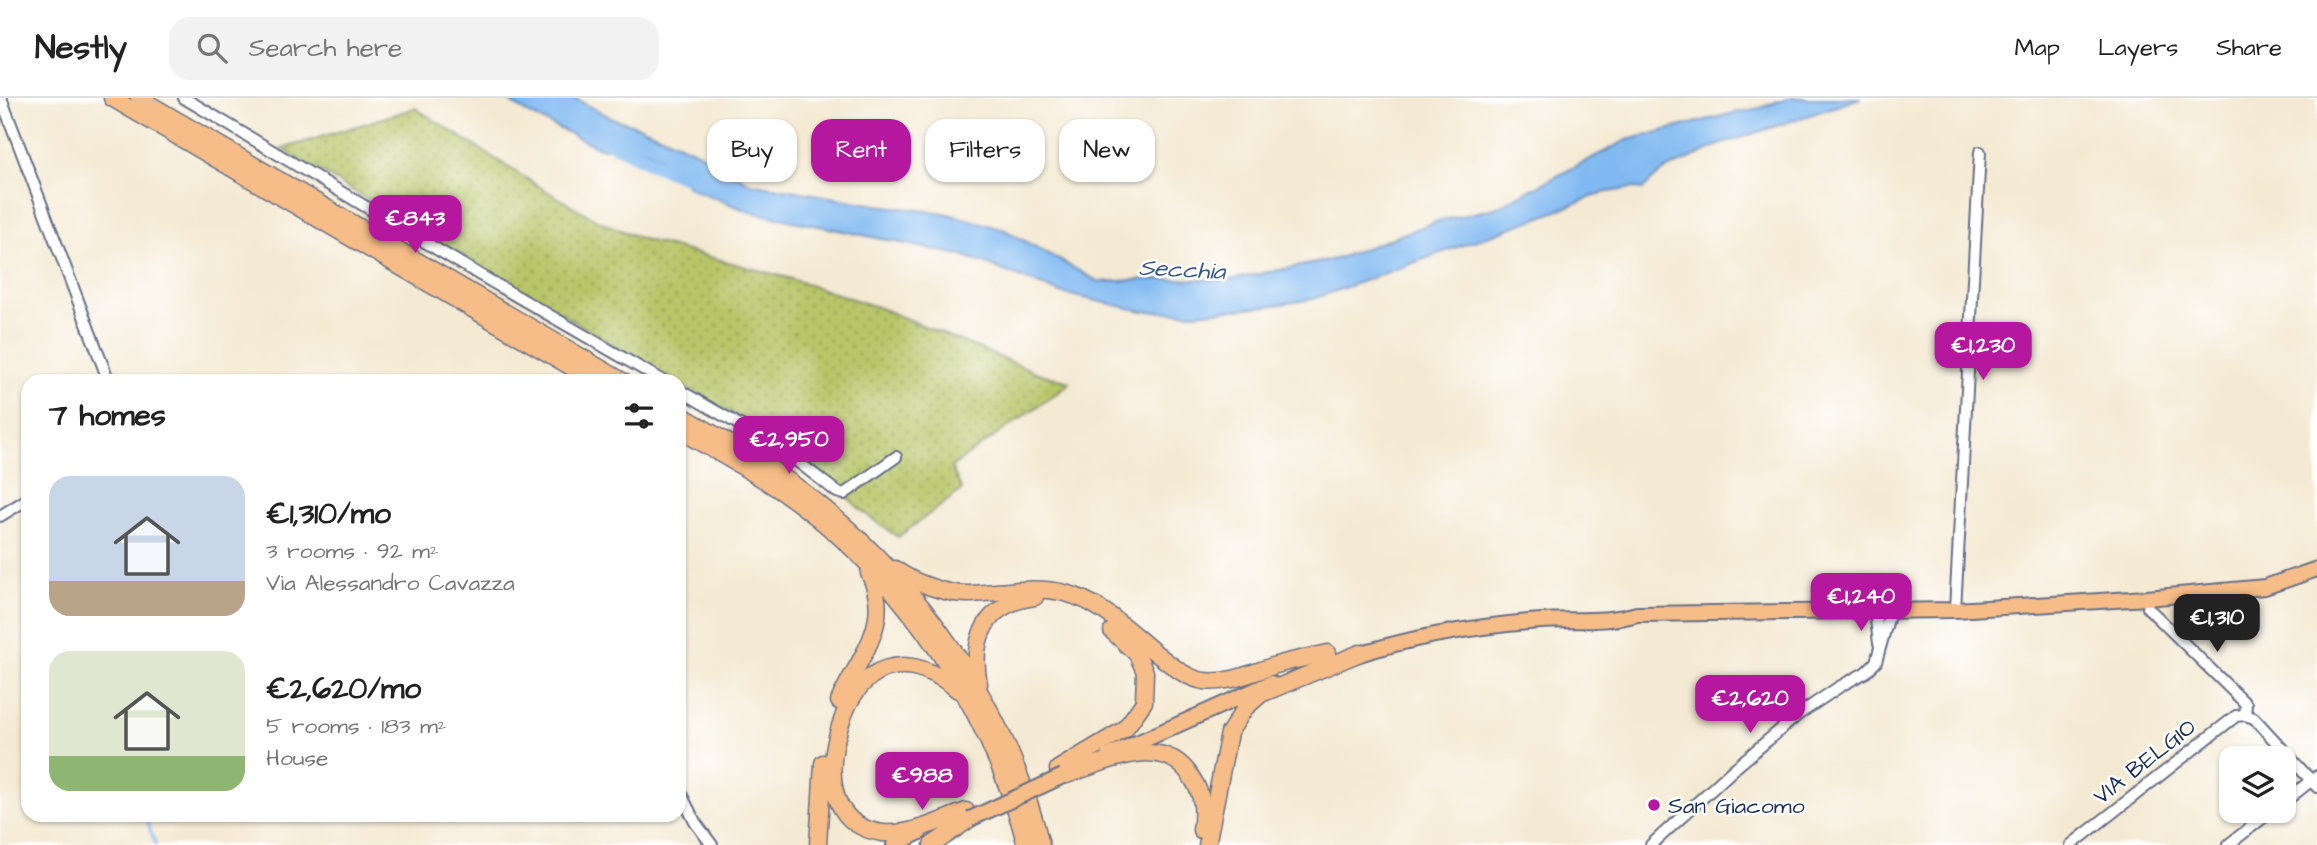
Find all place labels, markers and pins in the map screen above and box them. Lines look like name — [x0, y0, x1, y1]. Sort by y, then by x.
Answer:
pin: €843 — [374, 195, 456, 255]
pin: €1,230 — [1926, 322, 2040, 382]
pin: €2,950 — [732, 416, 846, 476]
pin: €1,240 — [1804, 574, 1918, 633]
pin: €1,310 — [2160, 594, 2274, 654]
pin: €2,620 — [1693, 676, 1807, 735]
pin: €988 — [881, 752, 963, 812]
place label: San Giacomo — [1668, 790, 1805, 822]
marker: San Giacomo — [1646, 797, 1662, 813]

